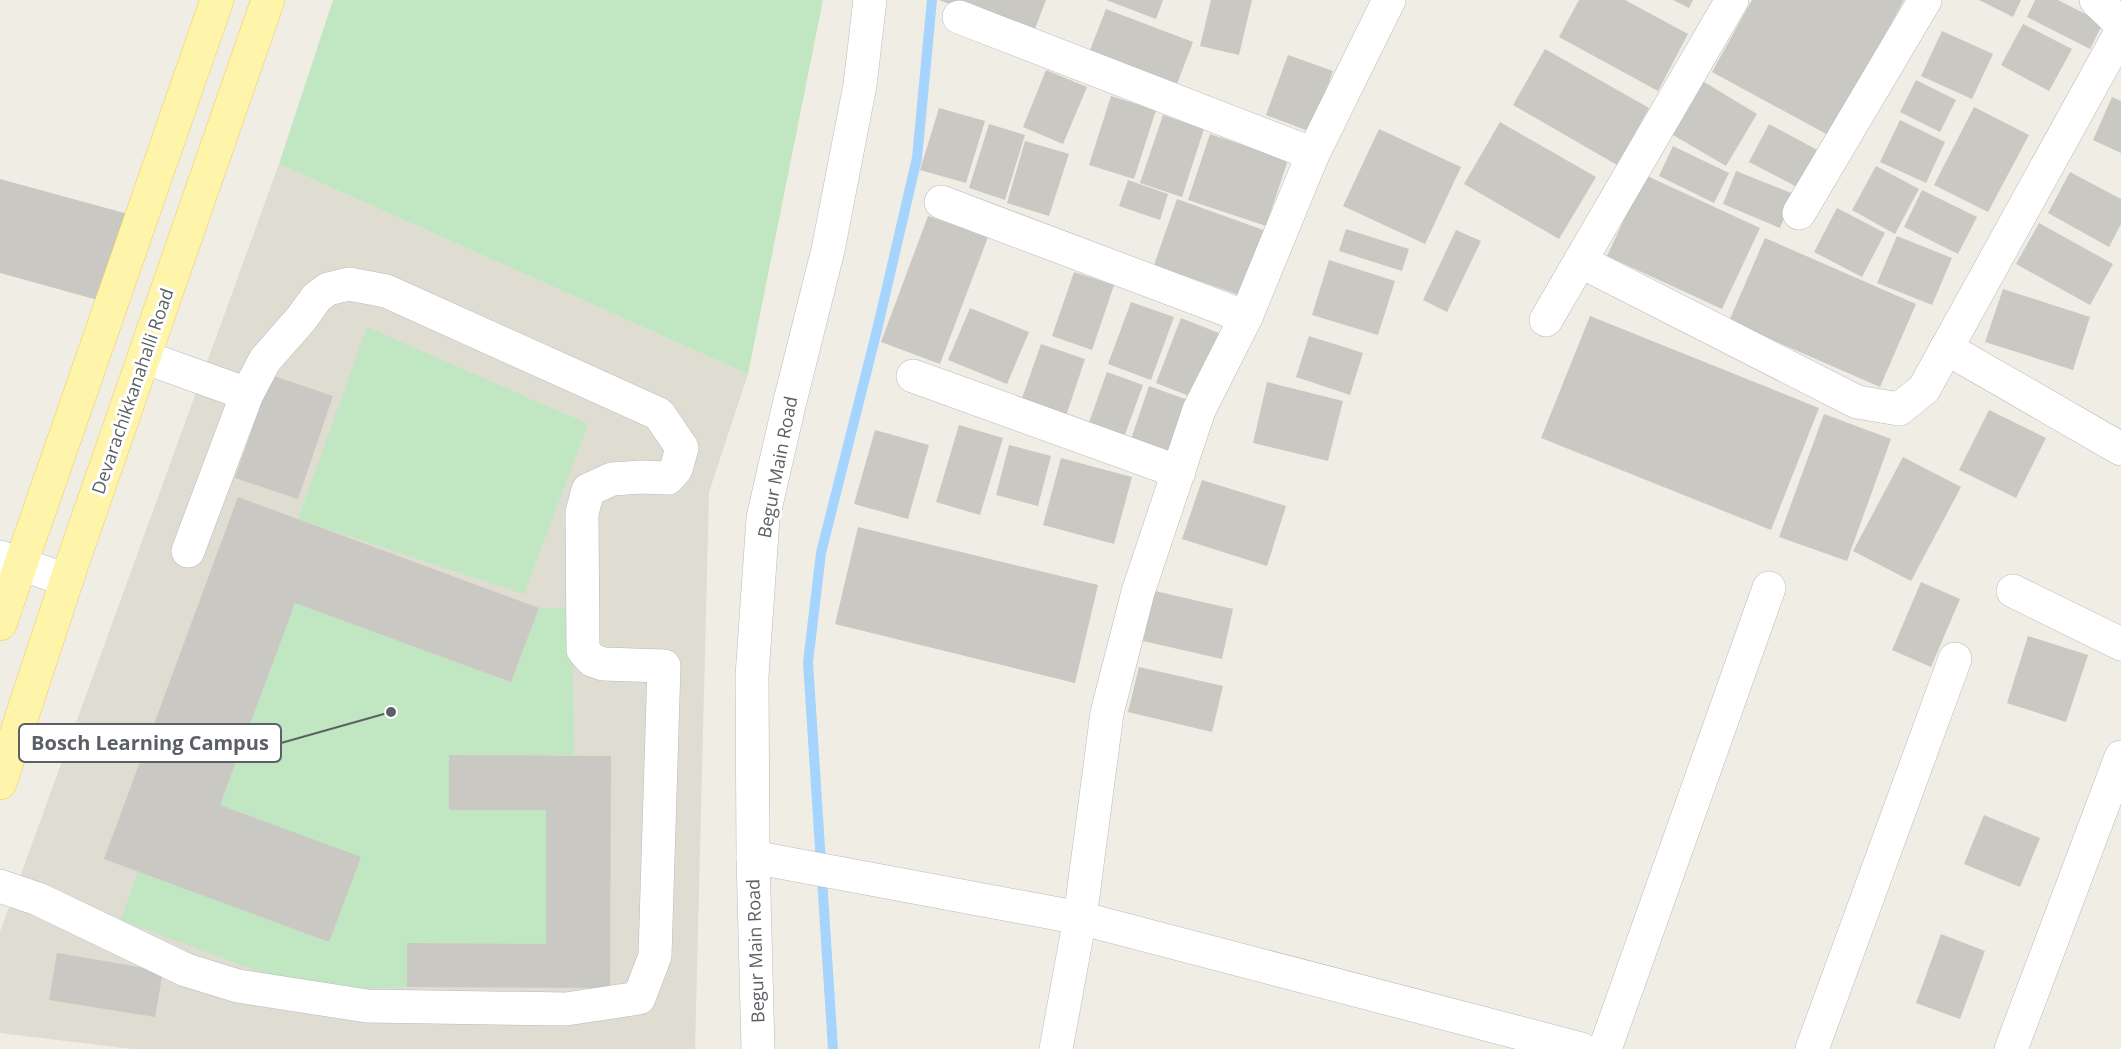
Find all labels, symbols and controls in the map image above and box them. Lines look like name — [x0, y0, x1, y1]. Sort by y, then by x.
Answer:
street label: Devarachikkanahalli Road — [85, 285, 179, 497]
street label: Begur Main Road — [751, 394, 803, 540]
callout: Bosch Learning Campus — [19, 724, 281, 762]
text: Bosch Learning Campus — [31, 729, 269, 756]
street label: Begur Main Road — [740, 879, 770, 1023]

